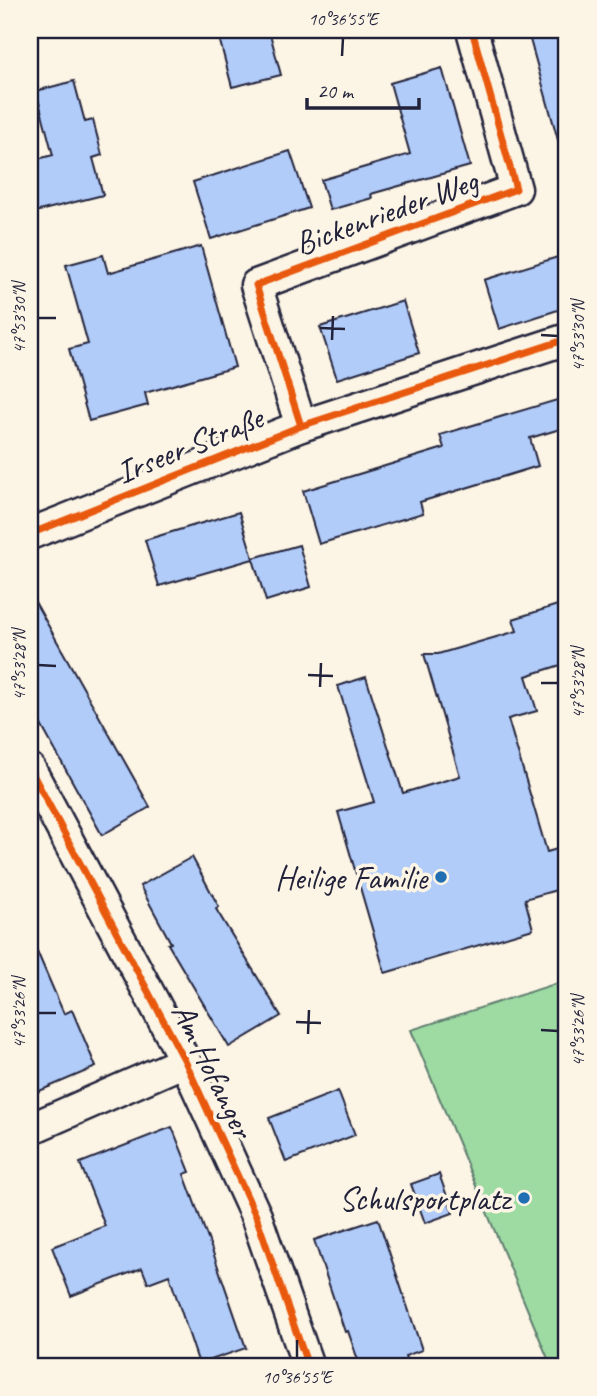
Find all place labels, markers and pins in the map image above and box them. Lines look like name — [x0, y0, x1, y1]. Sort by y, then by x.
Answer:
place label: Heilige Familie — [275, 857, 429, 899]
marker: Heilige Familie — [433, 869, 449, 885]
place label: Schulsportplatz — [339, 1178, 513, 1220]
marker: Schulsportplatz — [516, 1190, 532, 1206]

